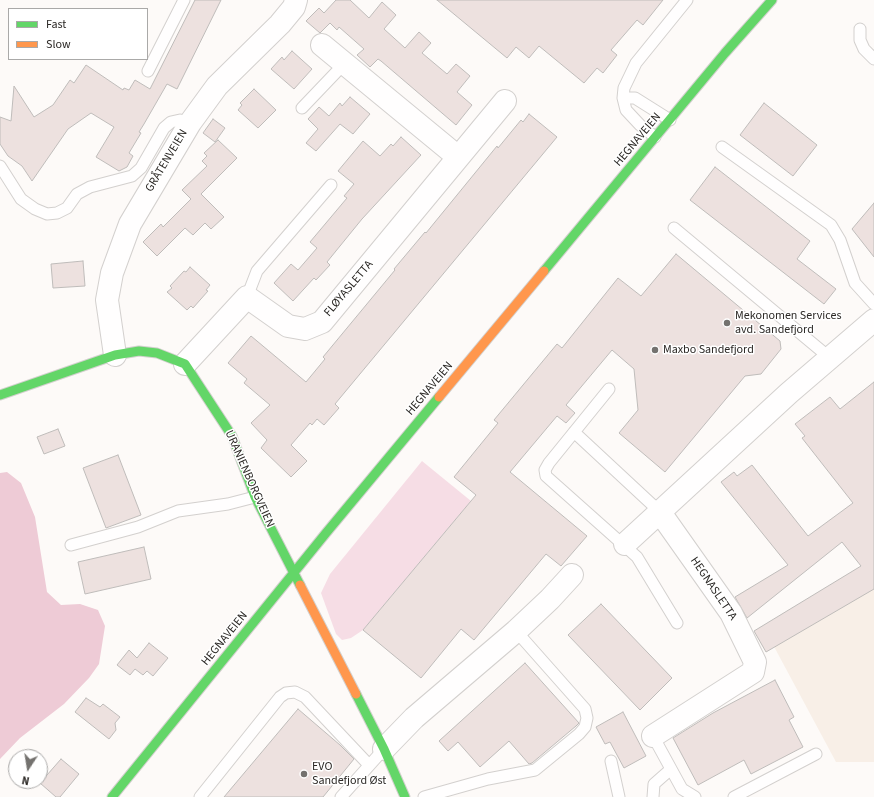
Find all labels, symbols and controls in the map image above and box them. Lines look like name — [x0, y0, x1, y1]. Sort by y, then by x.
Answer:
legend — [8, 8, 148, 60]
text: Fast — [46, 16, 66, 33]
text: Slow — [46, 36, 71, 53]
street label: HEGNAVEIEN — [611, 110, 665, 170]
street label: GRÅTENVEIEN — [143, 127, 191, 195]
street label: FLØYASLETTA — [321, 258, 377, 320]
place label: Mekonomen Services avd. Sandefjord — [735, 309, 841, 337]
marker: Mekonomen Services avd. Sandefjord — [722, 318, 732, 328]
place label: Maxbo Sandefjord — [663, 343, 754, 357]
marker: Maxbo Sandefjord — [650, 345, 660, 355]
street label: HEGNAVEIEN — [403, 359, 457, 419]
street label: URANIENBORGVEIEN — [221, 428, 277, 530]
street label: HEGNASLETTA — [687, 555, 739, 623]
street label: HEGNAVEIEN — [199, 609, 251, 669]
north arrow — [8, 749, 48, 789]
place label: EVO Sandefjord Øst — [312, 760, 386, 788]
marker: EVO Sandefjord Øst — [299, 769, 309, 779]
text: N — [20, 772, 31, 788]

